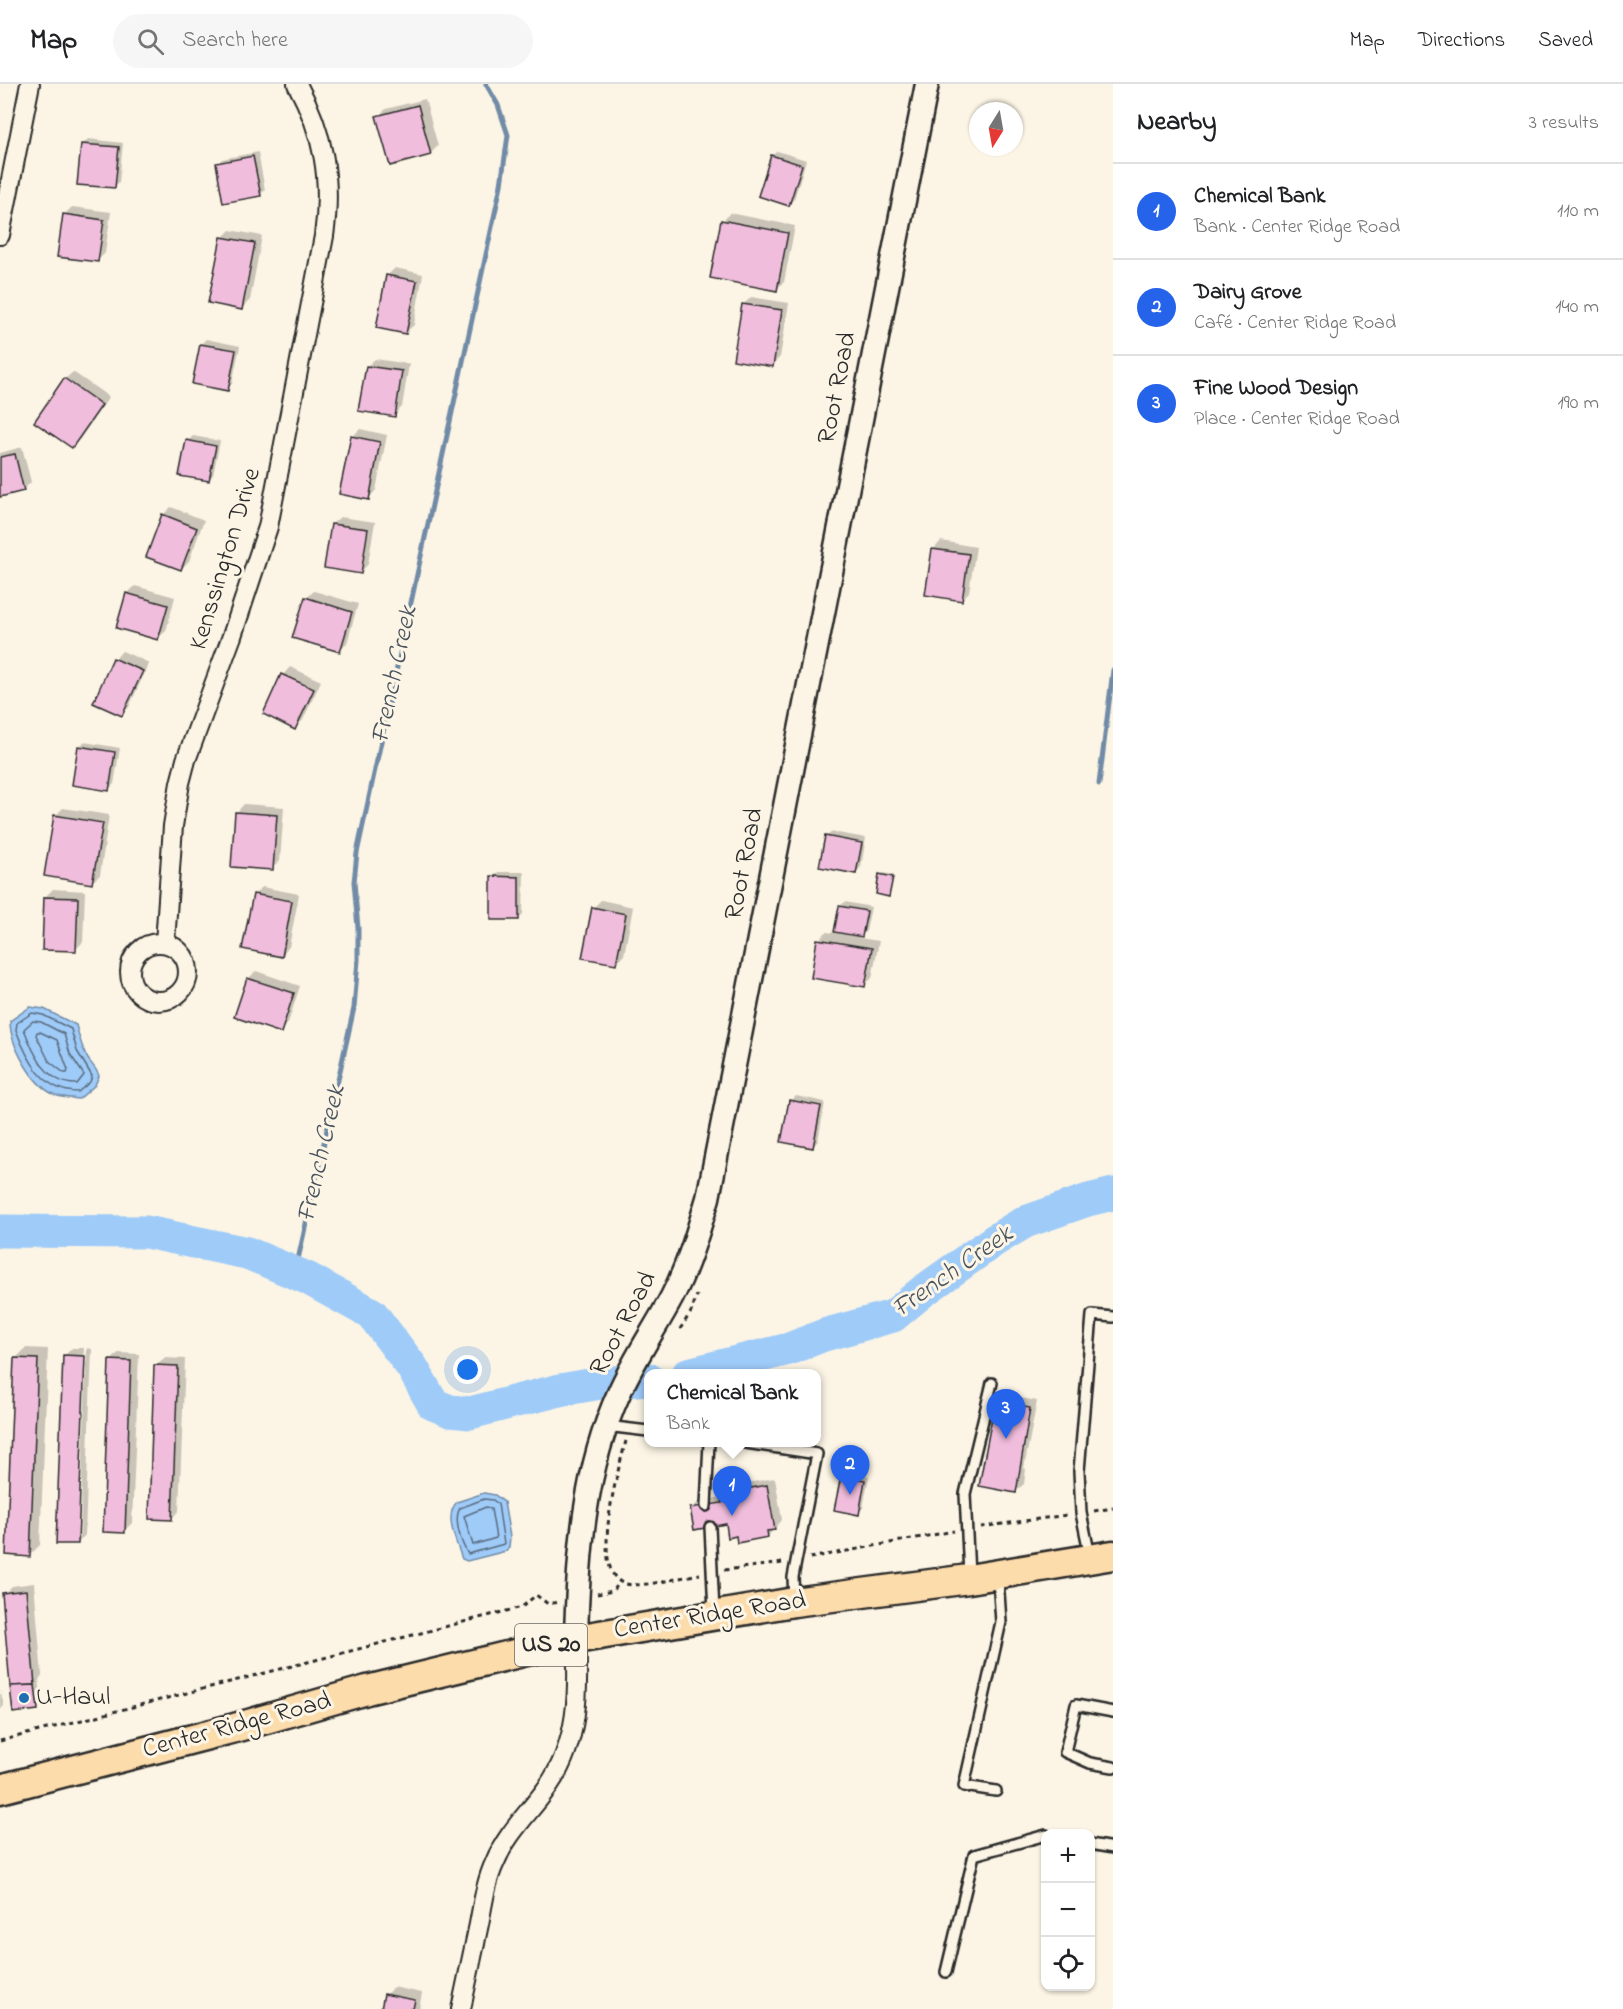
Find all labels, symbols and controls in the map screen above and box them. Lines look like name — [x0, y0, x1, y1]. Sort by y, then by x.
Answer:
search box — [113, 14, 533, 68]
text: Map — [30, 21, 77, 62]
icon: search — [134, 25, 167, 58]
text: Search here — [182, 25, 288, 57]
text: Map — [1349, 26, 1385, 56]
text: Directions — [1418, 26, 1505, 56]
text: Saved — [1538, 26, 1593, 56]
north arrow — [969, 102, 1023, 156]
text: Nearby — [1137, 104, 1216, 142]
text: 3 results — [1529, 109, 1599, 138]
text: Chemical Bank — [1194, 181, 1325, 213]
text: 1 — [1153, 197, 1160, 226]
text: 110 m — [1557, 197, 1599, 226]
text: Bank · Center Ridge Road — [1194, 213, 1400, 242]
text: Dairy Grove — [1194, 277, 1302, 309]
text: 2 — [1152, 293, 1161, 322]
text: 140 m — [1555, 293, 1599, 322]
text: Café · Center Ridge Road — [1194, 309, 1396, 338]
street label: Root Road — [809, 328, 868, 447]
text: Fine Wood Design — [1194, 373, 1358, 405]
text: 3 — [1152, 389, 1161, 418]
text: 190 m — [1557, 389, 1599, 418]
text: Place · Center Ridge Road — [1194, 405, 1400, 434]
street label: Kenssington Drive — [180, 463, 272, 655]
water label: French Creek — [361, 601, 429, 747]
street label: Root Road — [716, 804, 775, 923]
water label: French Creek — [287, 1080, 357, 1227]
water label: French Creek — [885, 1215, 1022, 1328]
street label: Root Road — [581, 1265, 668, 1383]
your location — [453, 1355, 482, 1384]
popup — [644, 1369, 821, 1447]
text: Chemical Bank — [667, 1378, 798, 1410]
pin: 3 — [986, 1390, 1026, 1439]
text: Bank — [667, 1410, 710, 1439]
pin: 2 — [830, 1446, 870, 1495]
pin: 1 — [712, 1466, 752, 1516]
street label: Center Ridge Road — [611, 1582, 809, 1650]
road number: US 20 — [515, 1624, 587, 1666]
place label: U-Haul — [36, 1679, 111, 1717]
street label: Center Ridge Road — [139, 1682, 336, 1769]
marker: U-Haul — [17, 1691, 31, 1705]
map controls — [1041, 1829, 1095, 1991]
button: + — [1041, 1829, 1095, 1883]
button: − — [1041, 1883, 1095, 1937]
button: locate — [1041, 1937, 1095, 1991]

